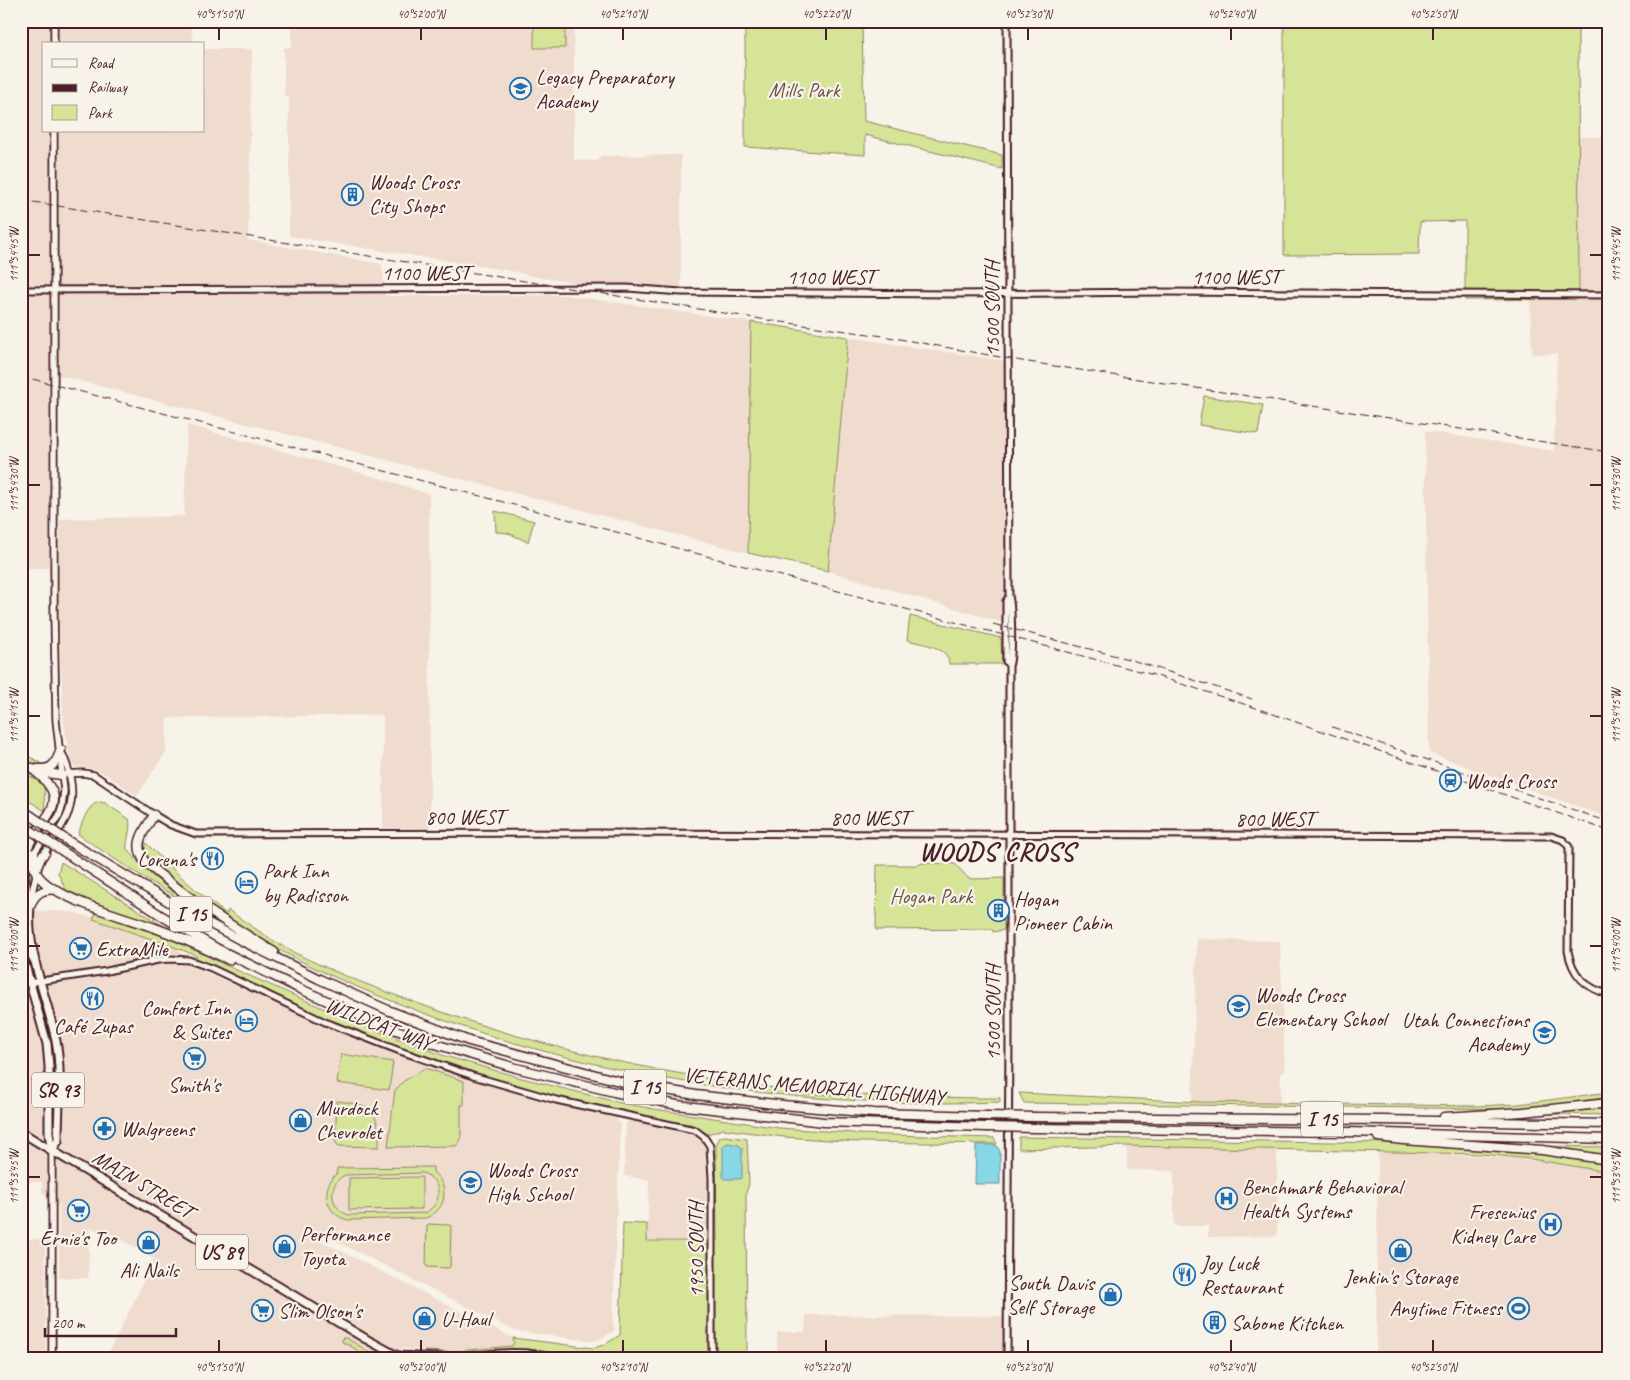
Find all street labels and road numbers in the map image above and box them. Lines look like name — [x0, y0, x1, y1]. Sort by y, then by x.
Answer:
street label: 1500 SOUTH — [979, 258, 1005, 357]
street label: 1100 WEST — [382, 260, 476, 286]
street label: 1100 WEST — [787, 264, 881, 290]
street label: 1100 WEST — [1192, 264, 1286, 290]
street label: 800 WEST — [426, 804, 510, 830]
street label: 800 WEST — [831, 805, 915, 831]
street label: 800 WEST — [1236, 806, 1320, 832]
road number: I 15 — [170, 896, 212, 932]
street label: 1500 SOUTH — [980, 962, 1006, 1061]
street label: WILDCAT WAY — [322, 992, 440, 1058]
street label: VETERANS MEMORIAL HIGHWAY — [682, 1062, 949, 1111]
road number: I 15 — [624, 1070, 666, 1104]
road number: SR 93 — [32, 1072, 84, 1108]
road number: I 15 — [1301, 1102, 1343, 1136]
street label: MAIN STREET — [88, 1144, 203, 1227]
street label: 1950 SOUTH — [683, 1199, 709, 1298]
road number: US 89 — [196, 1234, 248, 1270]

